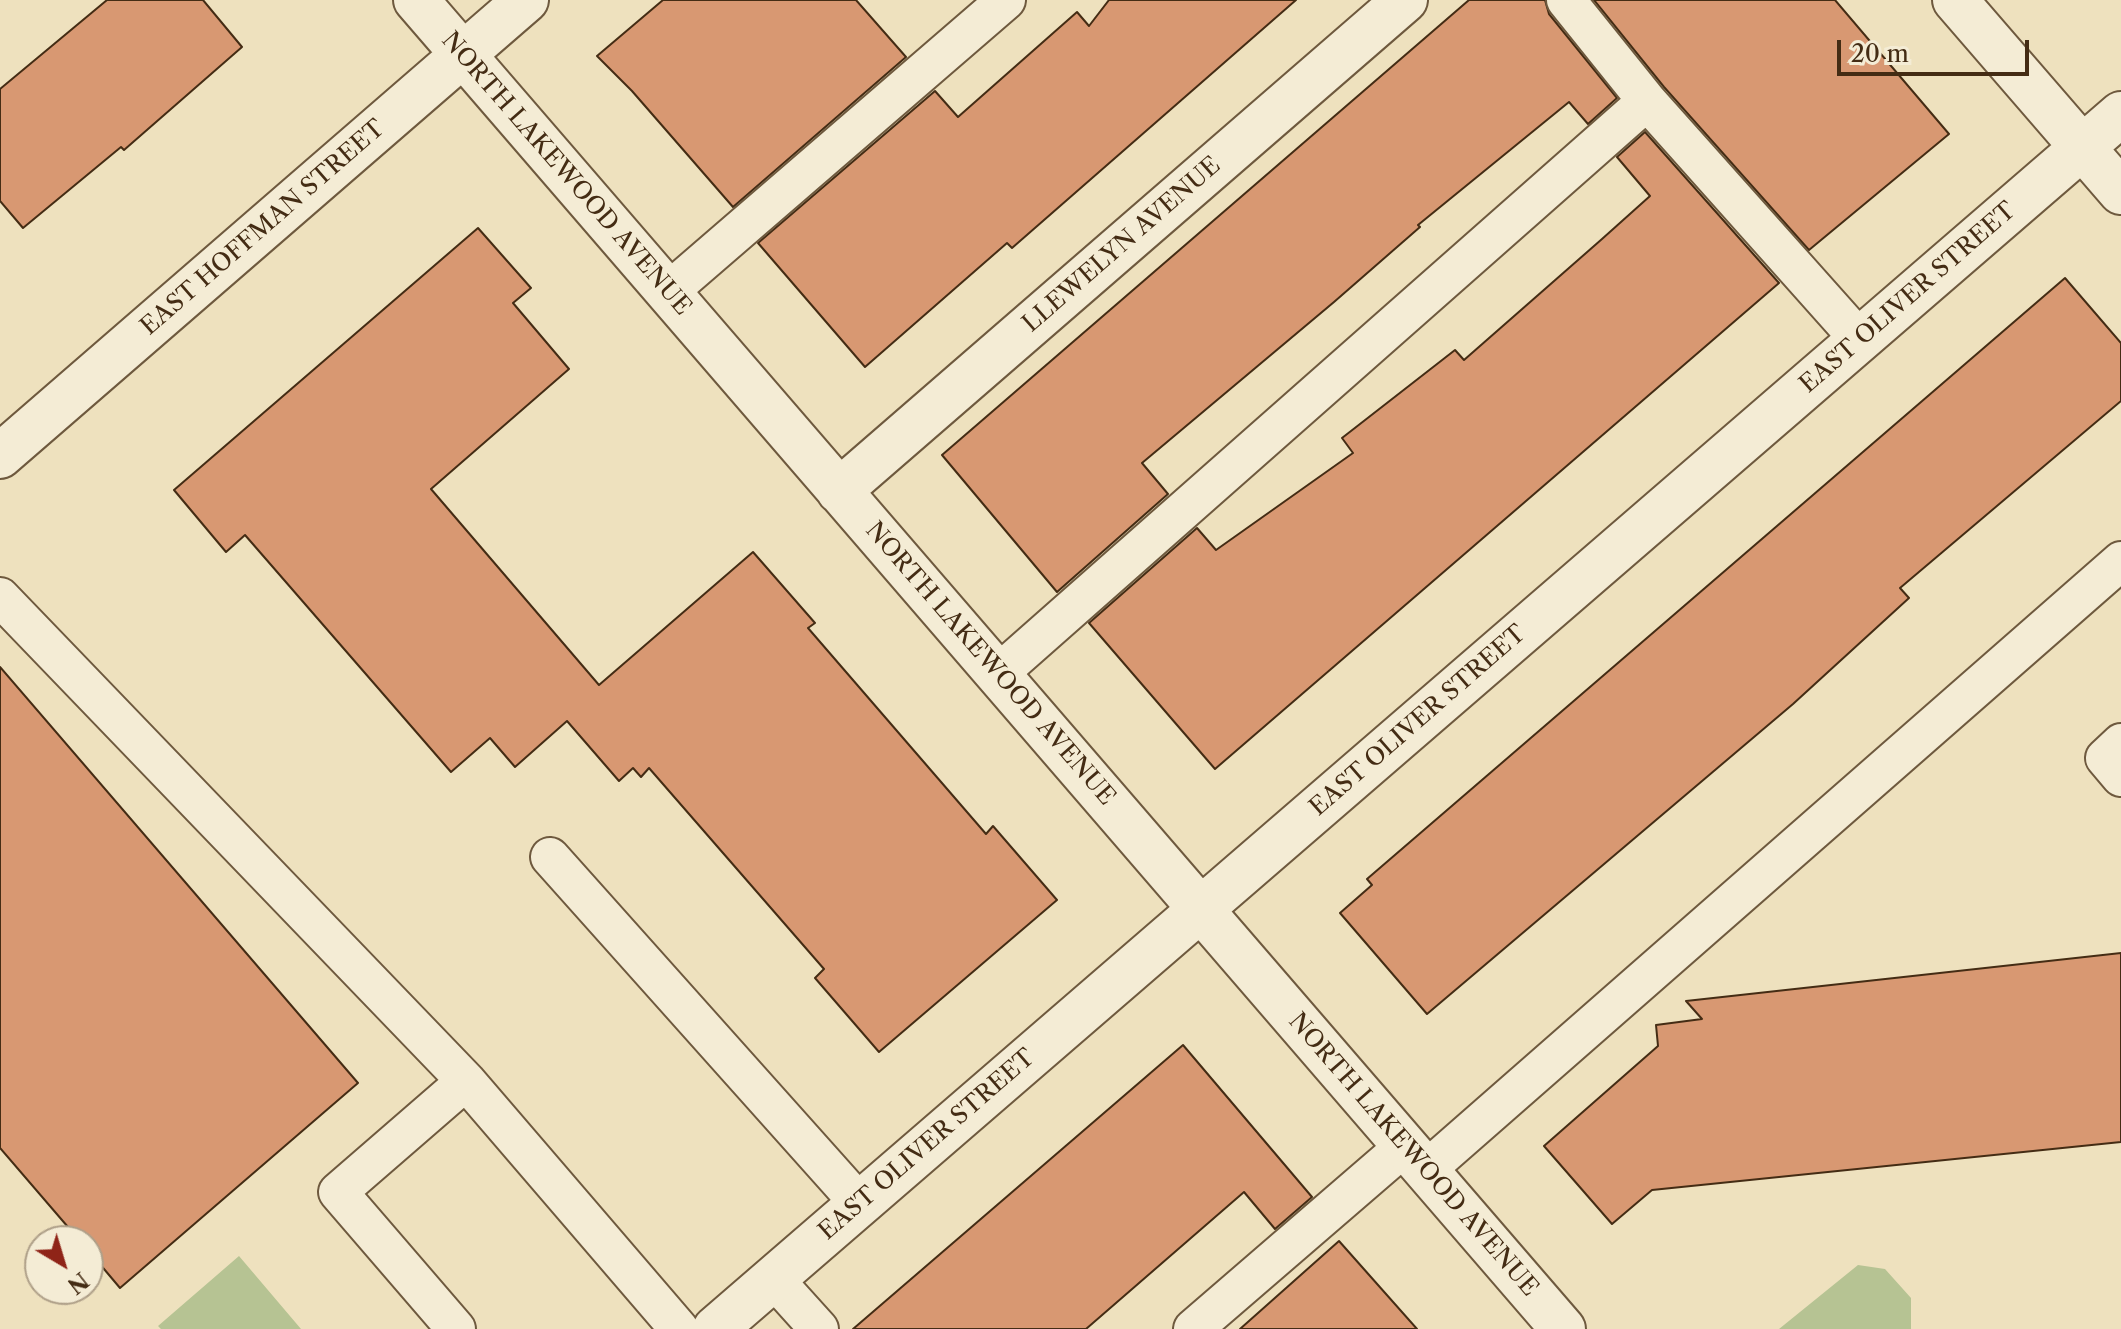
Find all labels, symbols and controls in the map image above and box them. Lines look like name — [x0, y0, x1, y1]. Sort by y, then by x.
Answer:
scale bar — [1841, 24, 2033, 74]
street label: NORTH LAKEWOOD AVENUE — [435, 27, 697, 321]
text: 20 m — [1851, 39, 1909, 68]
street label: EAST HOFFMAN STREET — [135, 114, 391, 342]
street label: LLEWELYN AVENUE — [1017, 151, 1227, 339]
street label: EAST OLIVER STREET — [1794, 196, 2022, 400]
street label: NORTH LAKEWOOD AVENUE — [859, 517, 1121, 811]
street label: EAST OLIVER STREET — [1304, 619, 1532, 823]
street label: NORTH LAKEWOOD AVENUE — [1282, 1008, 1544, 1302]
street label: EAST OLIVER STREET — [813, 1043, 1041, 1247]
north arrow — [24, 1225, 104, 1305]
text: N — [62, 1266, 94, 1299]

